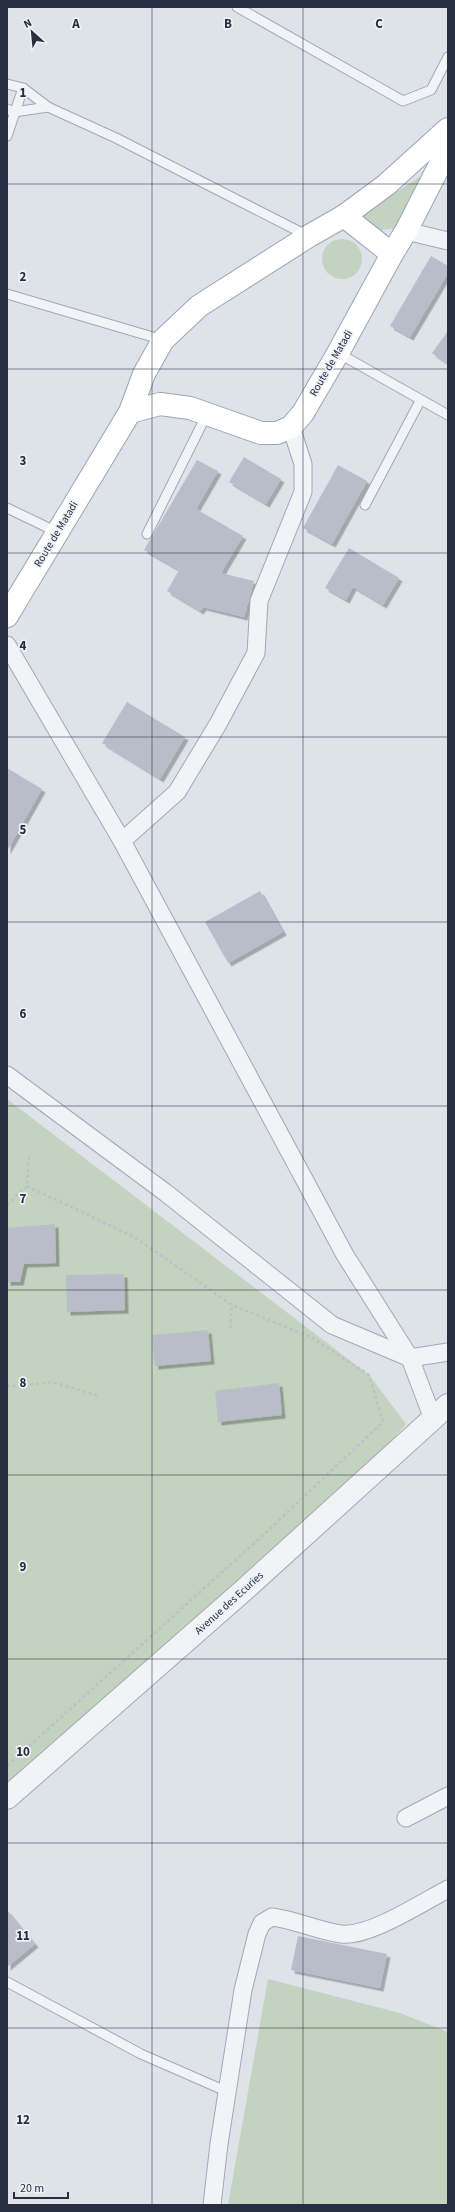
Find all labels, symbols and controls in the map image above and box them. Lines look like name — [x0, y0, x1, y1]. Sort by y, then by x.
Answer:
north arrow — [12, 12, 52, 52]
text: N — [21, 15, 34, 32]
text: A — [71, 15, 80, 33]
text: B — [224, 15, 232, 33]
text: C — [375, 15, 383, 33]
text: 1 — [20, 84, 27, 102]
text: 2 — [20, 268, 27, 286]
street label: Route de Matadi — [306, 327, 356, 399]
text: 3 — [20, 452, 27, 470]
street label: Route de Matadi — [30, 498, 82, 570]
text: 4 — [20, 637, 27, 655]
text: 5 — [20, 821, 27, 839]
text: 6 — [20, 1005, 27, 1023]
text: 7 — [20, 1190, 27, 1208]
text: 8 — [20, 1374, 27, 1392]
text: 9 — [20, 1558, 27, 1576]
street label: Avenue des Ecuries — [191, 1568, 267, 1638]
text: 10 — [16, 1743, 30, 1761]
text: 11 — [16, 1927, 30, 1945]
text: 12 — [16, 2111, 30, 2129]
scale bar — [14, 2174, 68, 2200]
text: 20 m — [20, 2180, 44, 2197]

